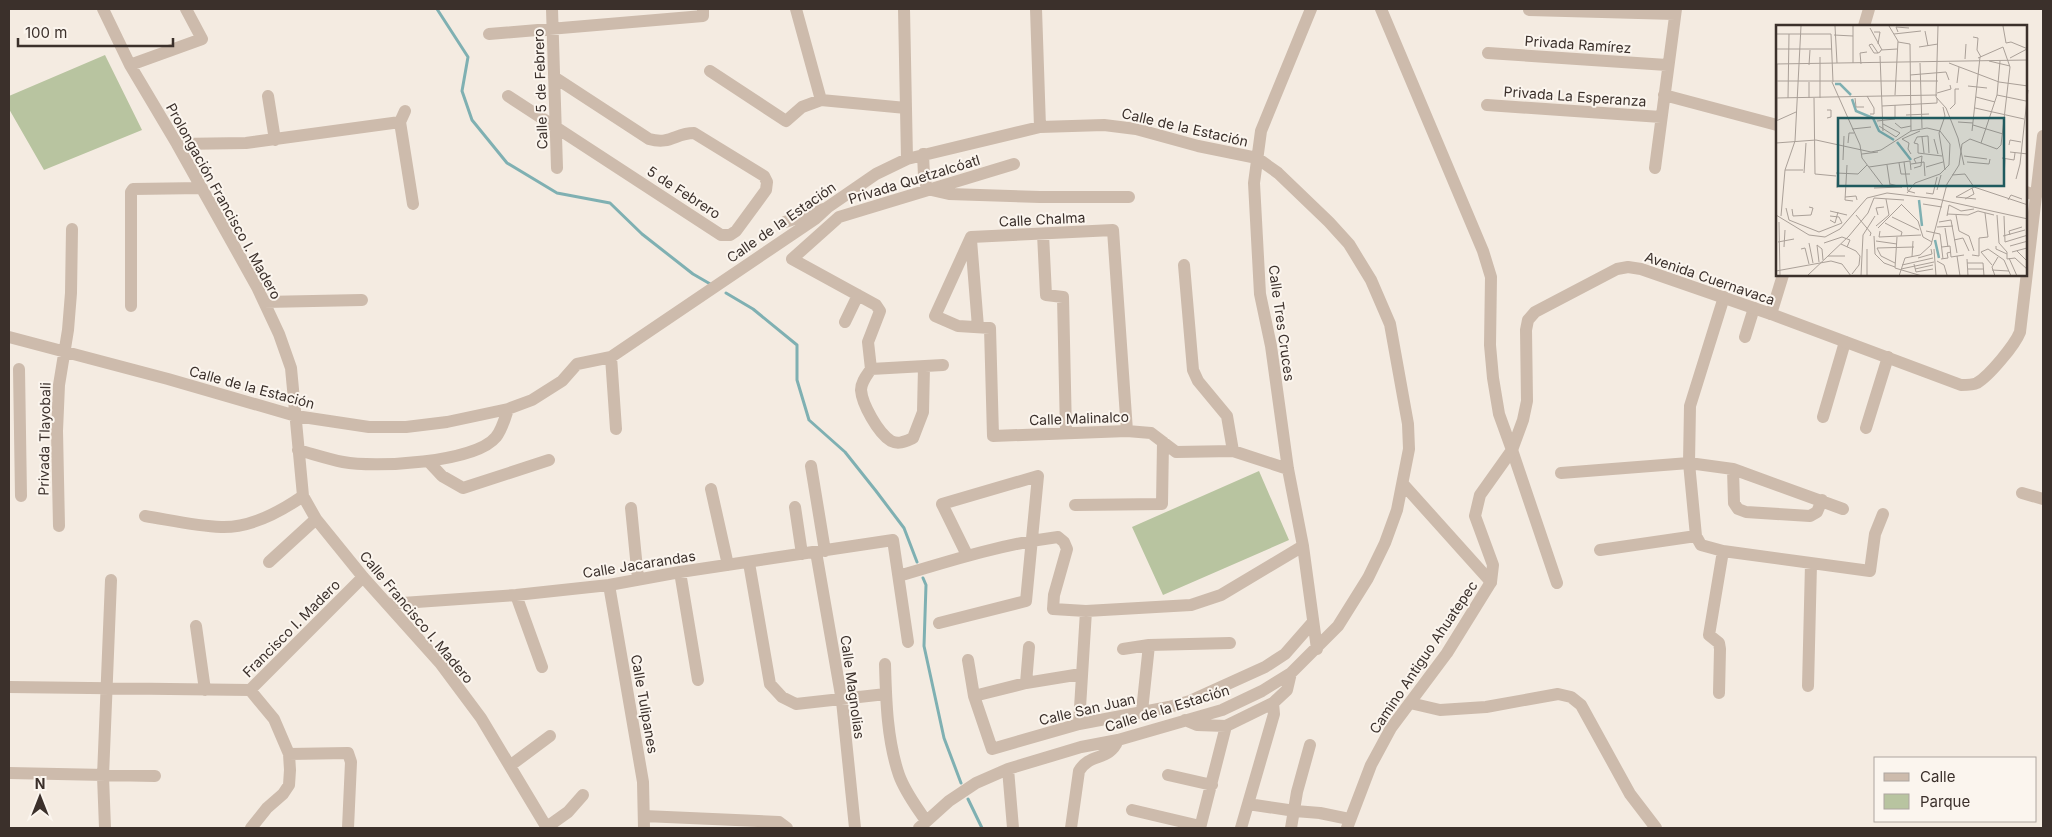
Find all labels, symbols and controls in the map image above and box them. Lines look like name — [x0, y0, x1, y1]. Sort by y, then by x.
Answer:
scale bar — [18, 15, 172, 47]
text: 100 m — [25, 23, 67, 42]
inset map — [1776, 25, 2027, 276]
street label: Calle 5 de Febrero — [529, 28, 551, 150]
street label: Privada Ramírez — [1524, 32, 1632, 56]
street label: Privada La Esperanza — [1503, 83, 1647, 109]
street label: Prolongación Francisco I. Madero — [163, 100, 285, 302]
street label: Calle de la Estación — [1120, 104, 1250, 150]
street label: Privada Quetzalcóatl — [846, 151, 982, 207]
street label: 5 de Febrero — [644, 162, 724, 222]
street label: Calle de la Estación — [723, 178, 839, 266]
street label: Calle Chalma — [998, 208, 1086, 230]
street label: Avenida Cuernavaca — [1643, 248, 1777, 308]
street label: Calle Tres Cruces — [1265, 264, 1299, 382]
street label: Calle de la Estación — [187, 362, 317, 412]
street label: Privada Tlayobali — [35, 382, 53, 496]
street label: Calle Malinalco — [1029, 408, 1129, 428]
street label: Calle Francisco I. Madero — [357, 547, 477, 687]
street label: Calle Jacarandas — [581, 547, 697, 581]
street label: Francisco I. Madero — [239, 576, 343, 680]
street label: Camino Antiguo Ahuatepec — [1365, 577, 1481, 737]
street label: Calle Magnolias — [837, 634, 869, 740]
street label: Calle Tulipanes — [628, 653, 662, 755]
street label: Calle de la Estación — [1103, 681, 1231, 735]
street label: Calle San Juan — [1037, 690, 1137, 728]
legend — [1874, 757, 2037, 822]
text: Calle — [1920, 767, 1955, 786]
north arrow — [15, 772, 65, 822]
text: N — [35, 775, 45, 792]
text: Parque — [1920, 792, 1970, 811]

